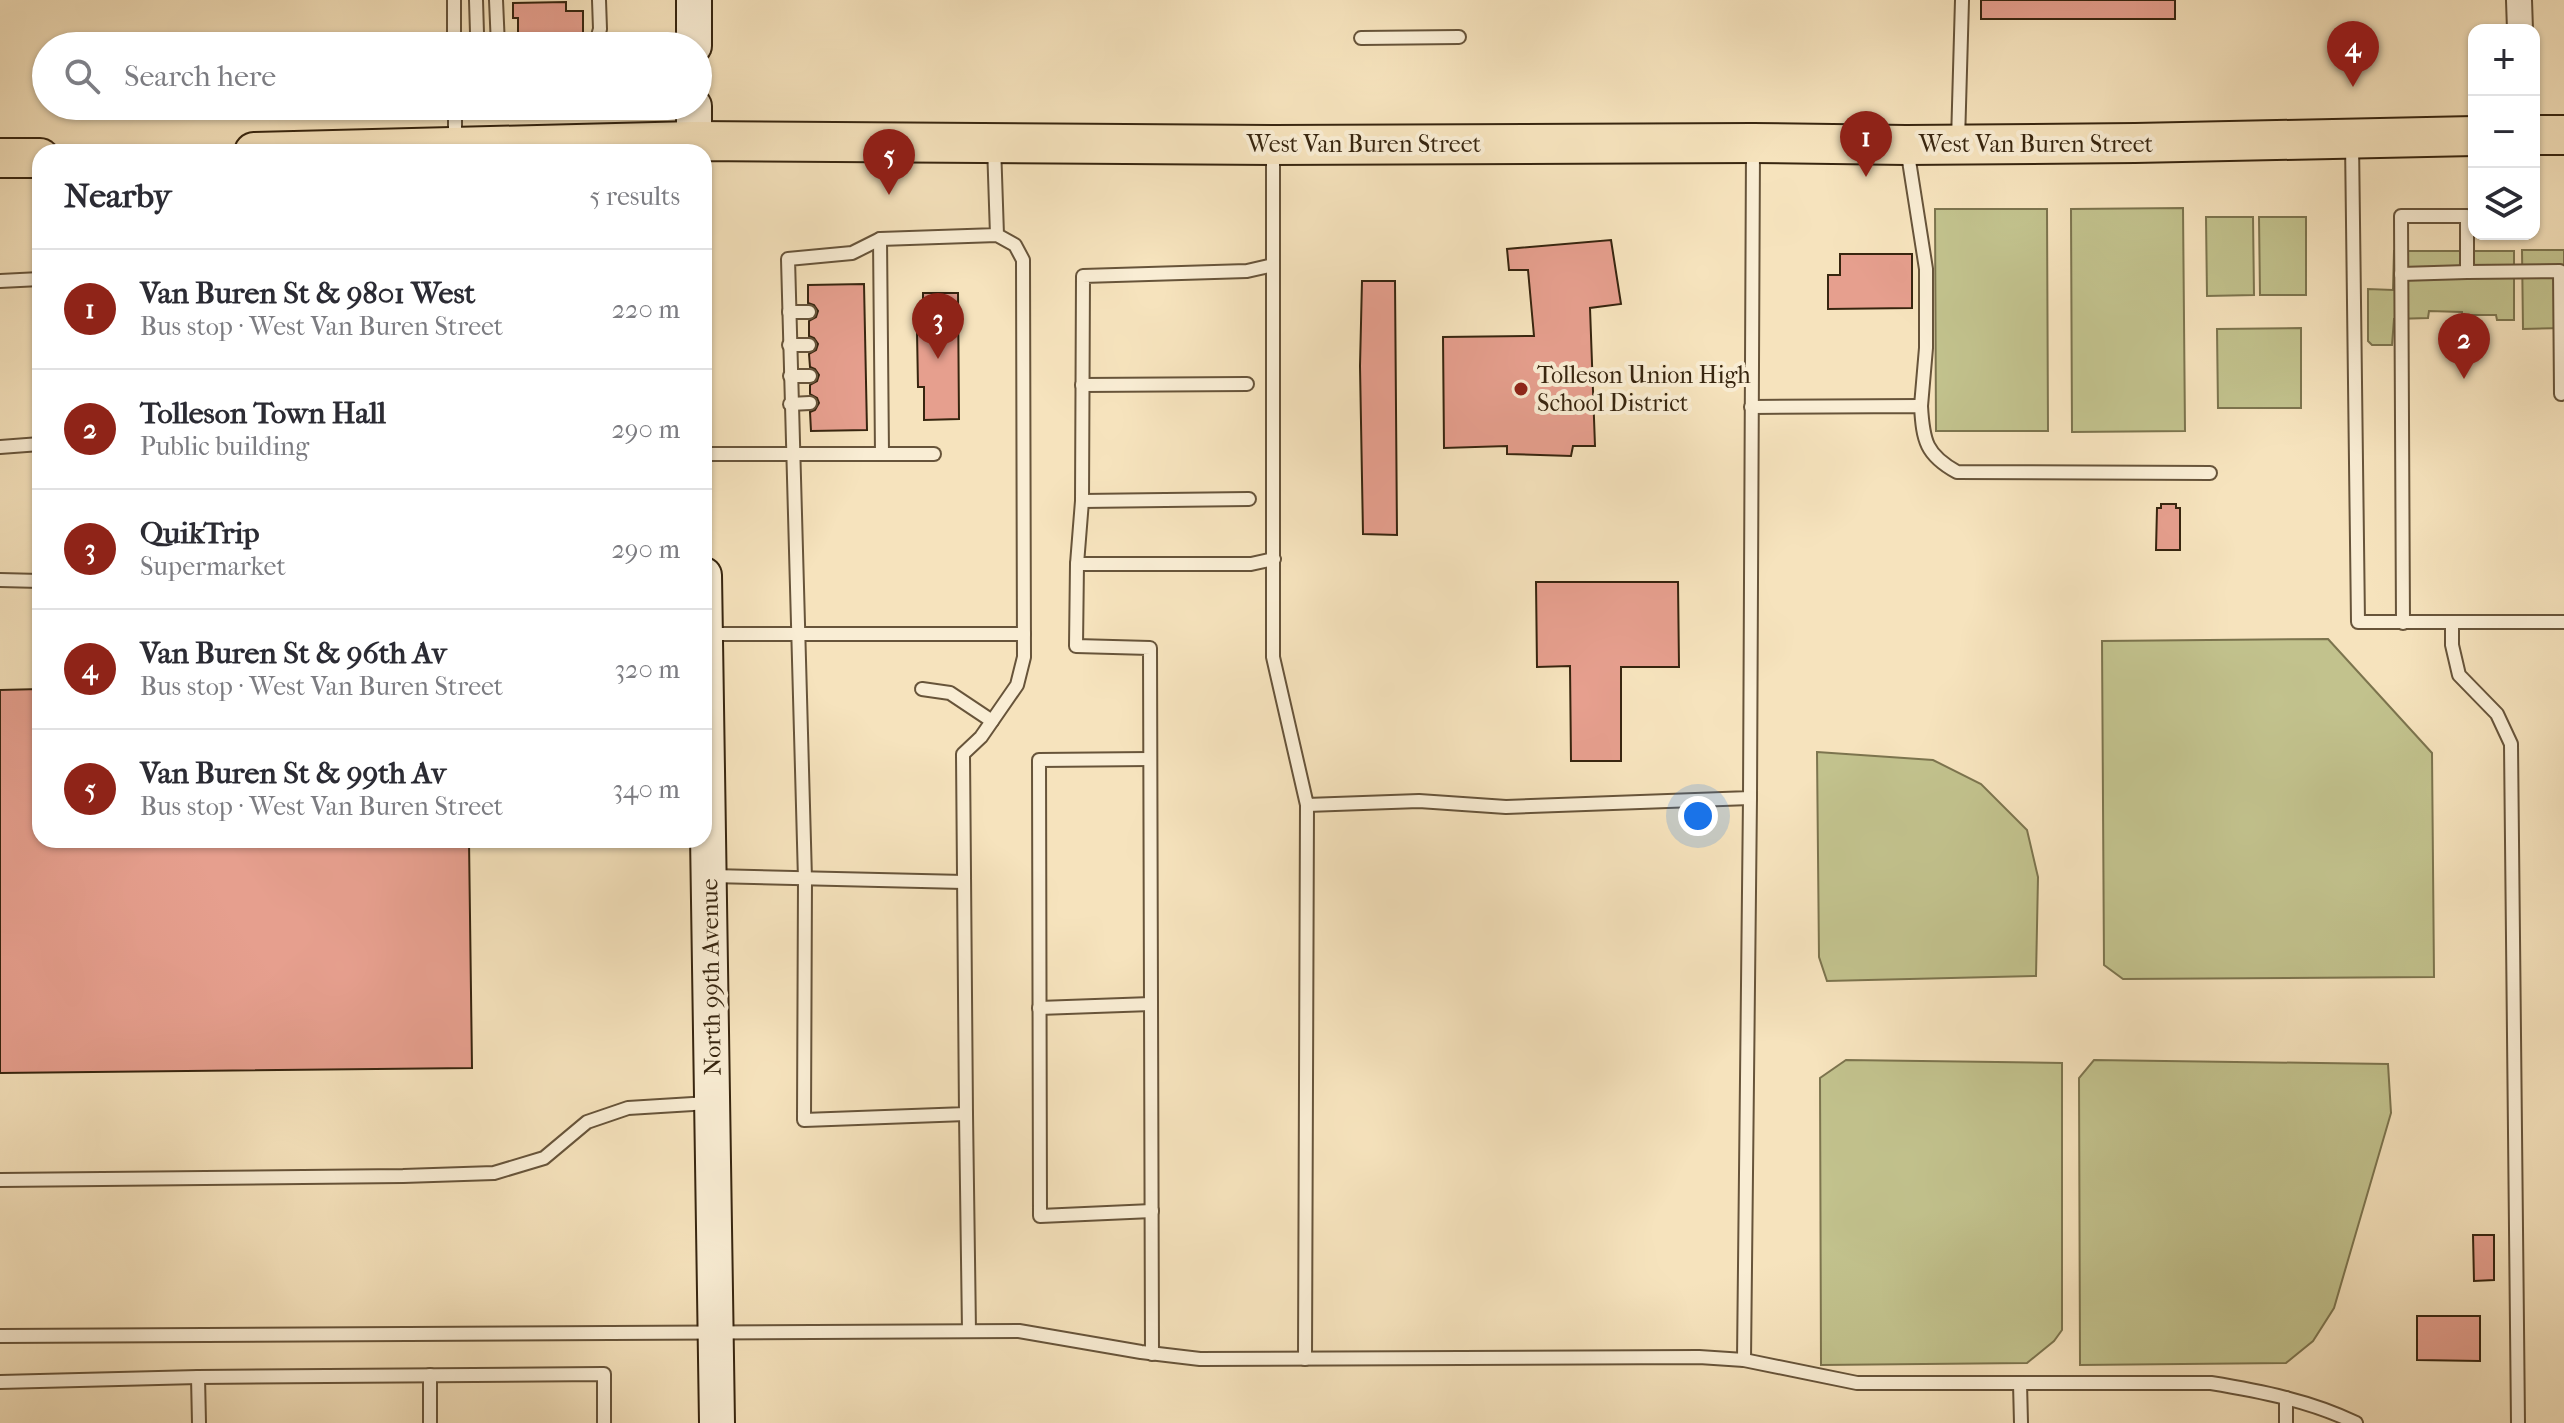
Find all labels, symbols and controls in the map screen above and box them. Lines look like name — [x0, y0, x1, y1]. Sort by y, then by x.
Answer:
pin: 4 — [2327, 21, 2379, 87]
map controls — [2468, 24, 2540, 240]
button: + — [2468, 24, 2540, 96]
search box — [32, 32, 712, 120]
icon: search — [60, 54, 104, 98]
text: Search here — [124, 59, 276, 94]
button: − — [2468, 96, 2540, 168]
pin: 1 — [1840, 111, 1892, 177]
pin: 5 — [863, 129, 915, 195]
street label: West Van Buren Street — [1246, 130, 1482, 158]
street label: West Van Buren Street — [1918, 130, 2154, 158]
button: layers — [2468, 168, 2540, 240]
text: Nearby — [64, 176, 171, 216]
text: 5 results — [589, 181, 680, 212]
text: Van Buren St & 9801 West — [140, 276, 475, 311]
pin: 3 — [912, 293, 964, 359]
text: 1 — [85, 294, 95, 325]
text: 220 m — [612, 294, 680, 325]
text: Bus stop · West Van Buren Street — [140, 311, 503, 342]
pin: 2 — [2438, 313, 2490, 379]
place label: Tolleson Union High School District — [1537, 361, 1751, 417]
marker: Tolleson Union High School District — [1512, 380, 1530, 398]
text: Tolleson Town Hall — [140, 396, 386, 431]
text: 2 — [83, 414, 97, 445]
text: 290 m — [611, 414, 680, 445]
text: Public building — [140, 431, 309, 462]
text: QuikTrip — [140, 516, 260, 551]
text: 3 — [85, 534, 95, 565]
text: 290 m — [611, 534, 680, 565]
text: Supermarket — [140, 551, 286, 582]
text: Van Buren St & 96th Av — [140, 636, 447, 671]
text: 4 — [82, 654, 98, 685]
text: 320 m — [614, 654, 680, 685]
text: Bus stop · West Van Buren Street — [140, 671, 503, 702]
text: Van Buren St & 99th Av — [140, 756, 446, 791]
text: 5 — [84, 774, 96, 805]
text: 340 m — [612, 774, 680, 805]
text: Bus stop · West Van Buren Street — [140, 791, 503, 822]
your location — [1678, 796, 1718, 836]
street label: North 99th Avenue — [695, 878, 727, 1076]

